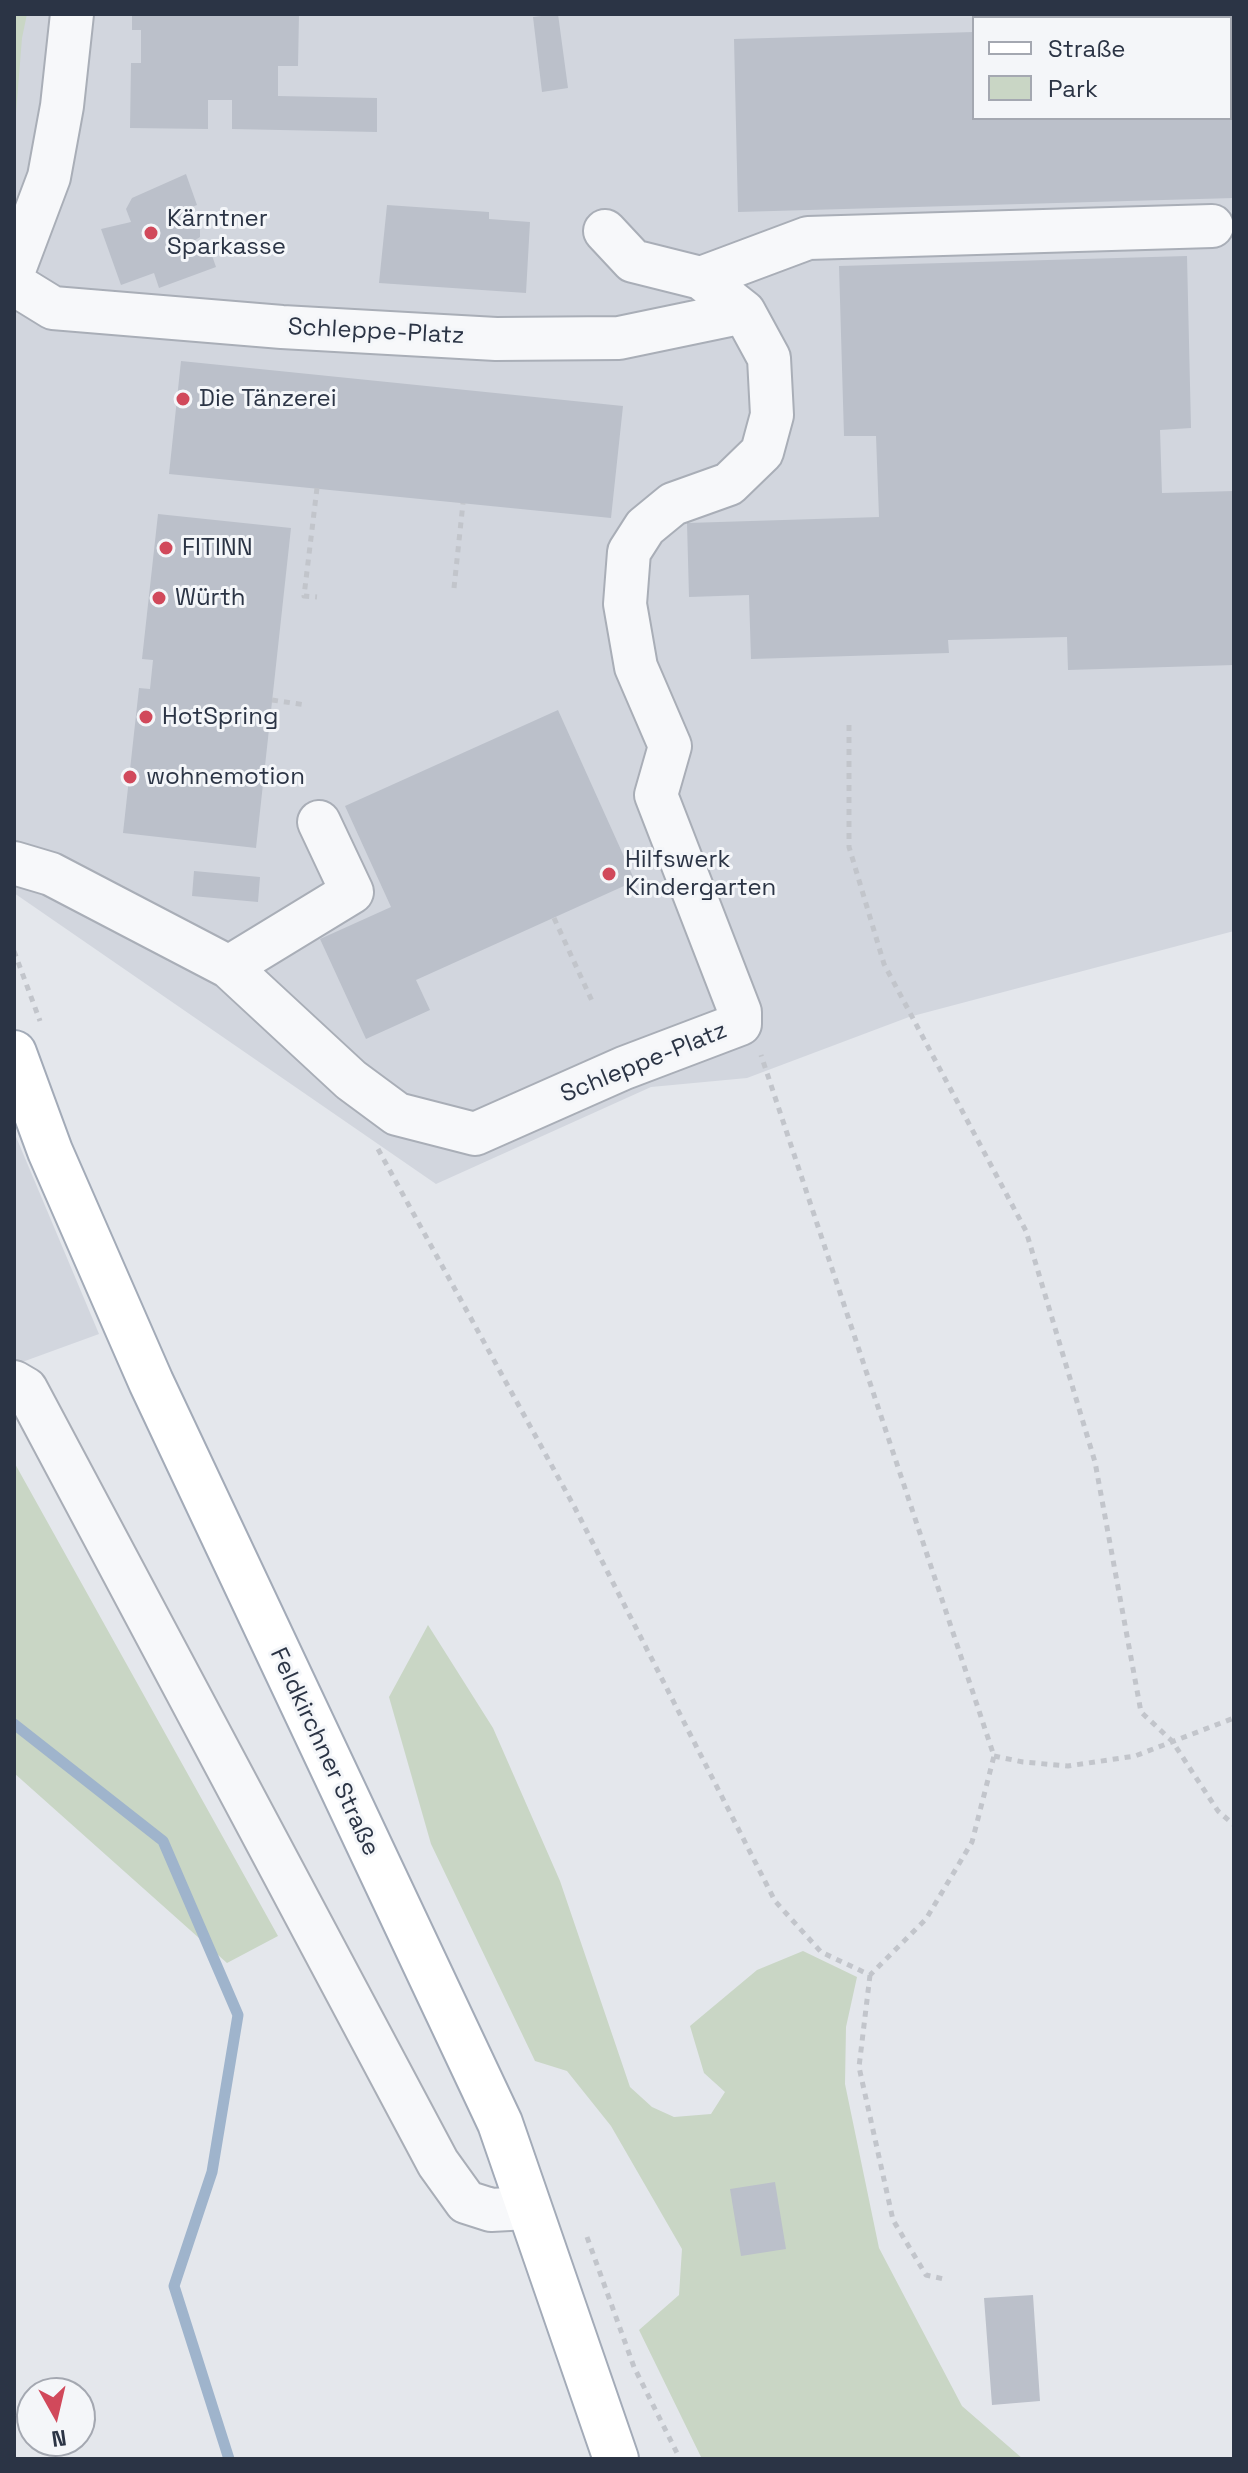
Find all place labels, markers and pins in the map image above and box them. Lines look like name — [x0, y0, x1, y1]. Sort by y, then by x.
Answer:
place label: Kärntner Sparkasse — [167, 205, 286, 261]
marker: Kärntner Sparkasse — [142, 224, 160, 242]
place label: Die Tänzerei — [199, 385, 337, 413]
marker: Die Tänzerei — [174, 390, 192, 408]
place label: FITINN — [182, 534, 253, 562]
marker: FITINN — [157, 539, 175, 557]
place label: Würth — [175, 584, 245, 612]
marker: Würth — [150, 589, 168, 607]
place label: HotSpring — [162, 703, 278, 731]
marker: HotSpring — [137, 708, 155, 726]
place label: wohnemotion — [146, 763, 305, 791]
marker: wohnemotion — [121, 768, 139, 786]
place label: Hilfswerk Kindergarten — [625, 846, 776, 902]
marker: Hilfswerk Kindergarten — [600, 865, 618, 883]

